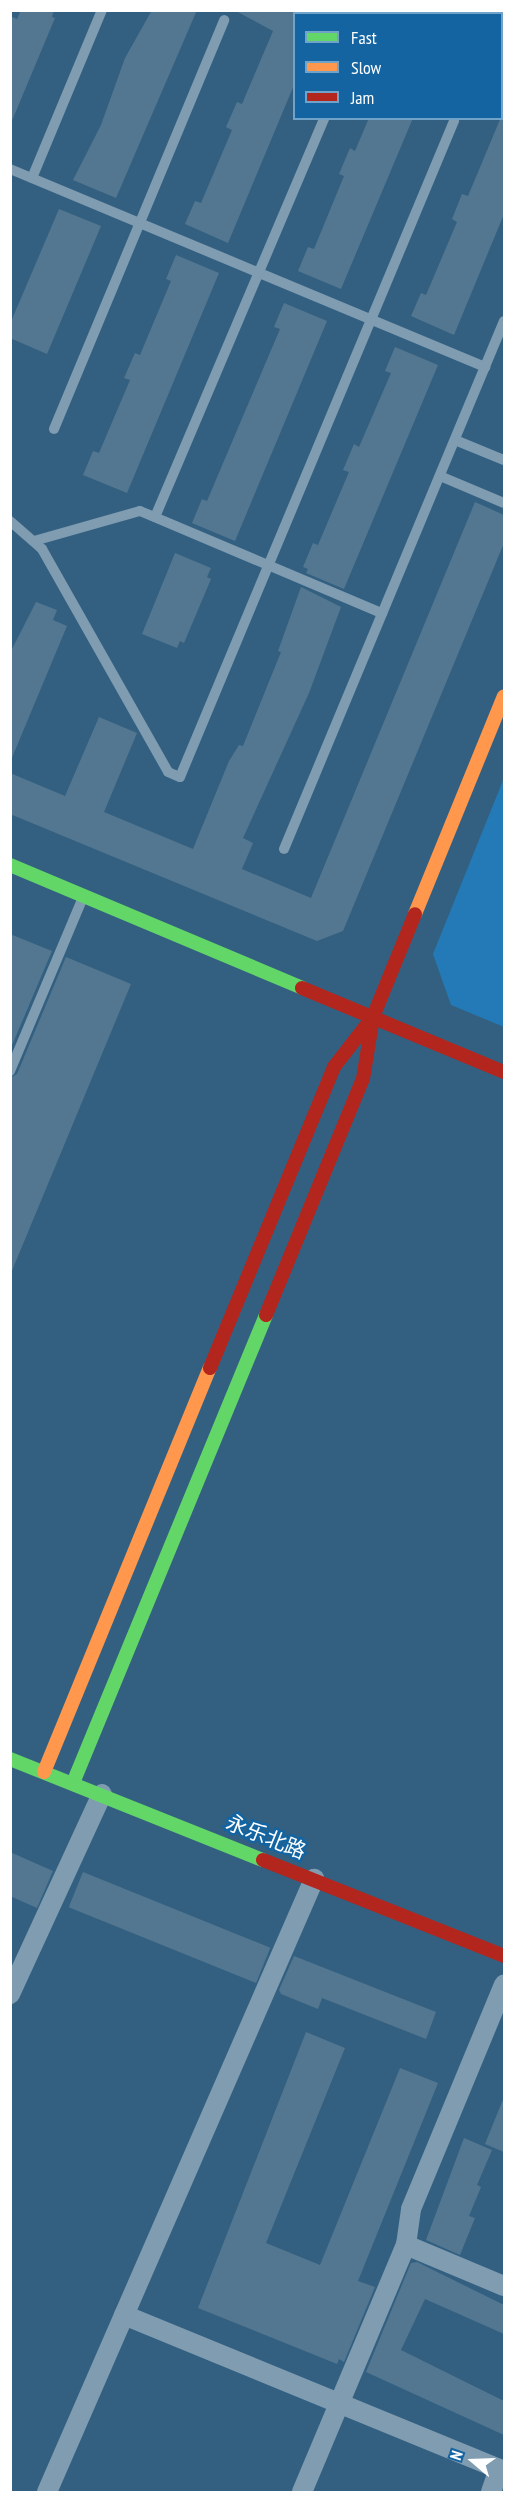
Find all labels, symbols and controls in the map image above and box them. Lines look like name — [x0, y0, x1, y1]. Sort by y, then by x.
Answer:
legend — [293, 12, 503, 120]
text: Fast — [351, 26, 377, 49]
text: Slow — [351, 56, 381, 79]
text: Jam — [351, 86, 374, 109]
street label: 永乐北路 — [222, 1810, 310, 1864]
north arrow — [443, 2431, 503, 2491]
text: N — [445, 2448, 467, 2462]

